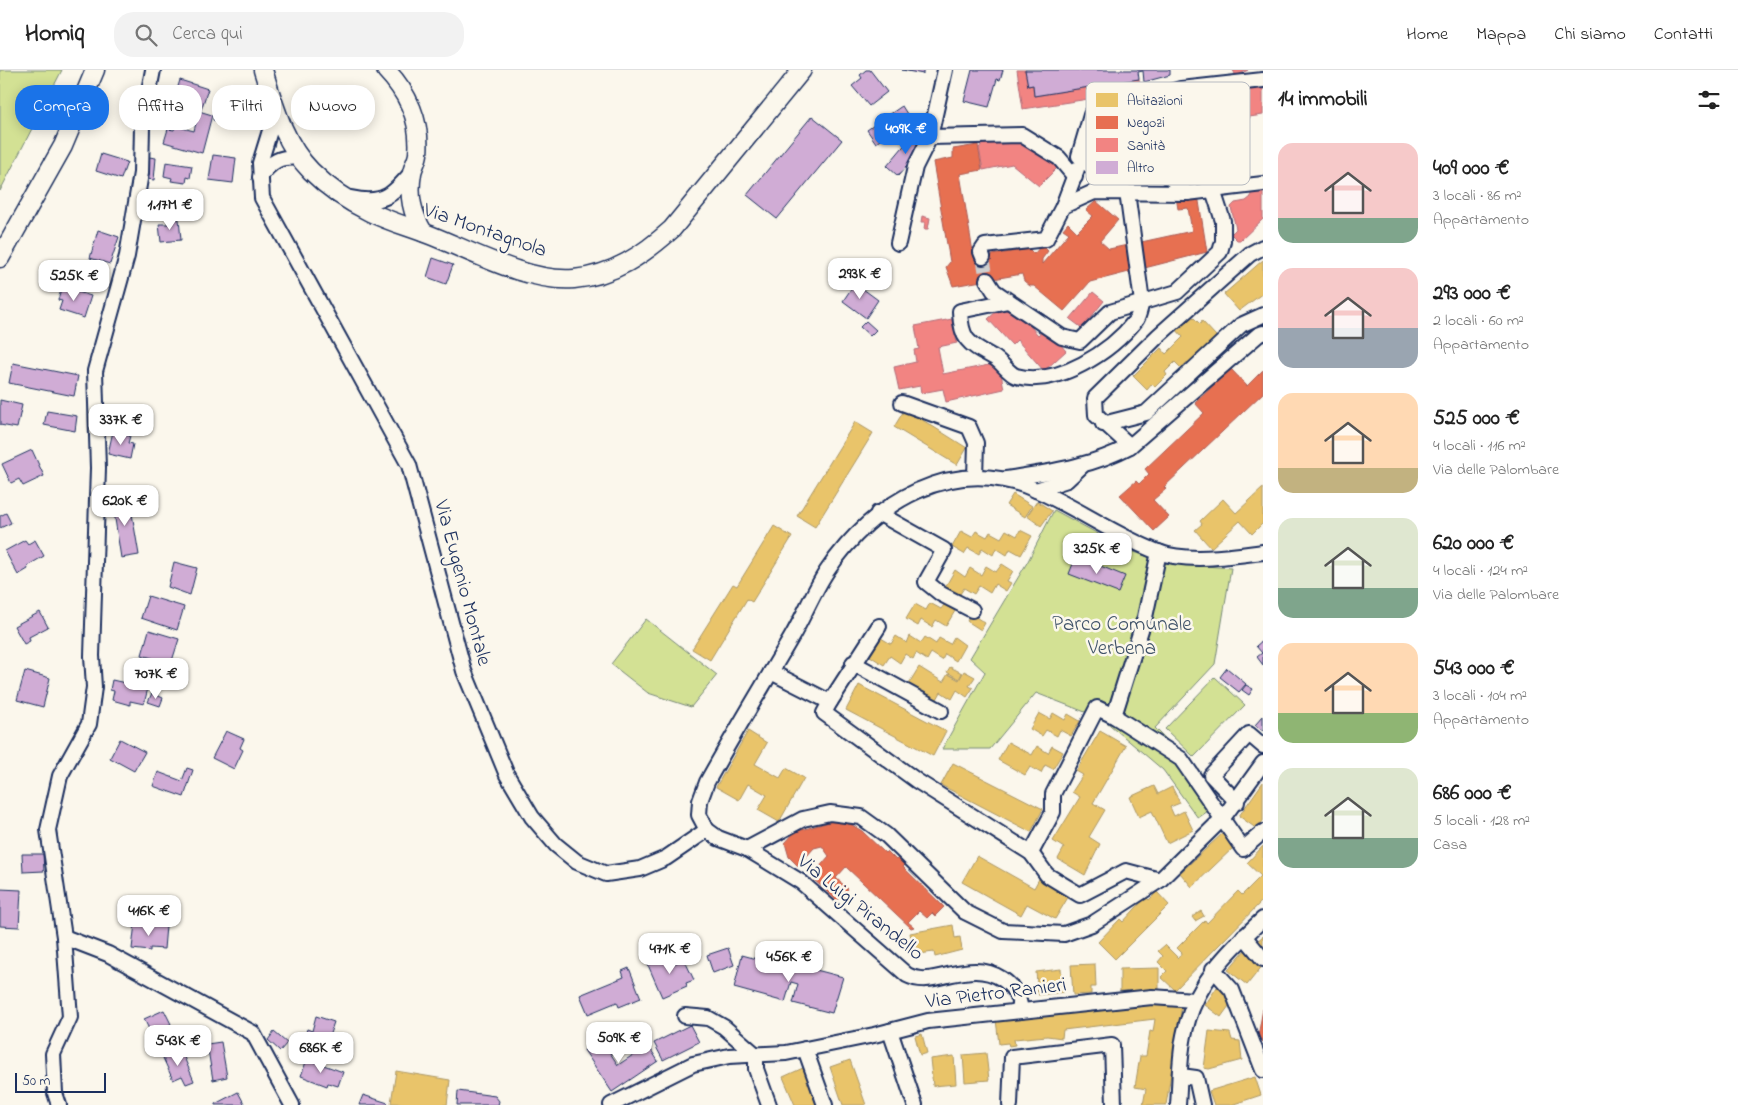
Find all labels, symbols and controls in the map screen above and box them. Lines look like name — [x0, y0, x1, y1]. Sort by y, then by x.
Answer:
search box — [114, 12, 464, 57]
text: Homiq — [25, 17, 84, 52]
icon: search — [132, 21, 160, 49]
text: Cerca qui — [172, 21, 243, 48]
text: Home — [1406, 22, 1448, 48]
text: Mappa — [1476, 22, 1526, 48]
text: Chi siamo — [1554, 22, 1626, 48]
text: Contatti — [1654, 22, 1713, 48]
legend — [1086, 82, 1250, 185]
chip: Compra — [15, 85, 109, 130]
chip: Affitta — [119, 85, 202, 130]
chip: Filtri — [212, 85, 281, 130]
chip: Nuovo — [291, 85, 375, 130]
text: 14 immobili — [1278, 85, 1367, 115]
icon: filters — [1695, 86, 1723, 114]
text: Abitazioni — [1127, 91, 1183, 112]
pin: 409K € — [865, 112, 947, 155]
text: Negozi — [1127, 113, 1165, 135]
text: 409K € — [885, 117, 927, 141]
text: Sanità — [1127, 136, 1165, 157]
text: 409 000 € — [1433, 154, 1509, 184]
text: Altro — [1127, 158, 1154, 179]
icon: home — [1318, 163, 1378, 223]
text: 3 locali · 86 m² — [1433, 184, 1522, 208]
pin: 1.17M € — [124, 189, 216, 231]
text: 1.17M € — [148, 193, 192, 217]
street label: Via Montagnola — [418, 196, 551, 268]
text: Appartamento — [1433, 208, 1529, 232]
pin: 293K € — [819, 258, 901, 300]
pin: 525K € — [33, 260, 115, 302]
text: 293K € — [839, 262, 881, 286]
text: 525K € — [49, 264, 99, 288]
text: 293 000 € — [1433, 279, 1511, 309]
icon: home — [1318, 288, 1378, 348]
text: 2 locali · 60 m² — [1433, 309, 1524, 333]
text: Appartamento — [1433, 333, 1529, 357]
pin: 337K € — [80, 404, 162, 446]
text: 525 000 € — [1433, 404, 1520, 434]
text: 337K € — [100, 408, 142, 432]
icon: home — [1318, 413, 1378, 473]
text: 4 locali · 116 m² — [1433, 434, 1526, 458]
text: Via delle Palombare — [1433, 458, 1559, 482]
pin: 620K € — [84, 484, 166, 527]
text: 620K € — [103, 489, 147, 513]
street label: Via Eugenio Montale — [423, 496, 499, 670]
text: 620 000 € — [1433, 529, 1514, 559]
pin: 325K € — [1056, 532, 1138, 575]
text: 325K € — [1074, 537, 1120, 561]
icon: home — [1318, 538, 1378, 598]
text: 4 locali · 124 m² — [1433, 559, 1528, 583]
text: Via delle Palombare — [1433, 583, 1559, 607]
park label: Parco Comunale Verbena — [1052, 610, 1192, 664]
text: 543 000 € — [1433, 654, 1515, 684]
pin: 707K € — [115, 658, 197, 700]
text: 707K € — [134, 662, 178, 686]
icon: home — [1318, 663, 1378, 723]
text: 3 locali · 104 m² — [1433, 684, 1527, 708]
text: Appartamento — [1433, 708, 1529, 732]
text: 686 000 € — [1433, 779, 1512, 809]
icon: home — [1318, 788, 1378, 848]
text: 5 locali · 128 m² — [1433, 809, 1530, 833]
text: Casa — [1433, 833, 1467, 857]
street label: Via Luigi Pirandello — [788, 847, 930, 970]
pin: 416K € — [108, 894, 190, 937]
text: 416K € — [128, 899, 170, 923]
pin: 471K € — [629, 932, 711, 975]
text: 471K € — [649, 937, 691, 961]
pin: 456K € — [748, 940, 830, 983]
text: 456K € — [766, 945, 812, 969]
street label: Via Pietro Ranieri — [923, 970, 1068, 1018]
pin: 509K € — [578, 1022, 660, 1064]
pin: 543K € — [137, 1024, 219, 1067]
text: 509K € — [597, 1026, 641, 1050]
text: 543K € — [155, 1029, 201, 1053]
pin: 686K € — [280, 1032, 362, 1074]
text: 686K € — [300, 1036, 343, 1060]
scale bar — [15, 1070, 106, 1093]
text: 50 m — [22, 1071, 50, 1092]

